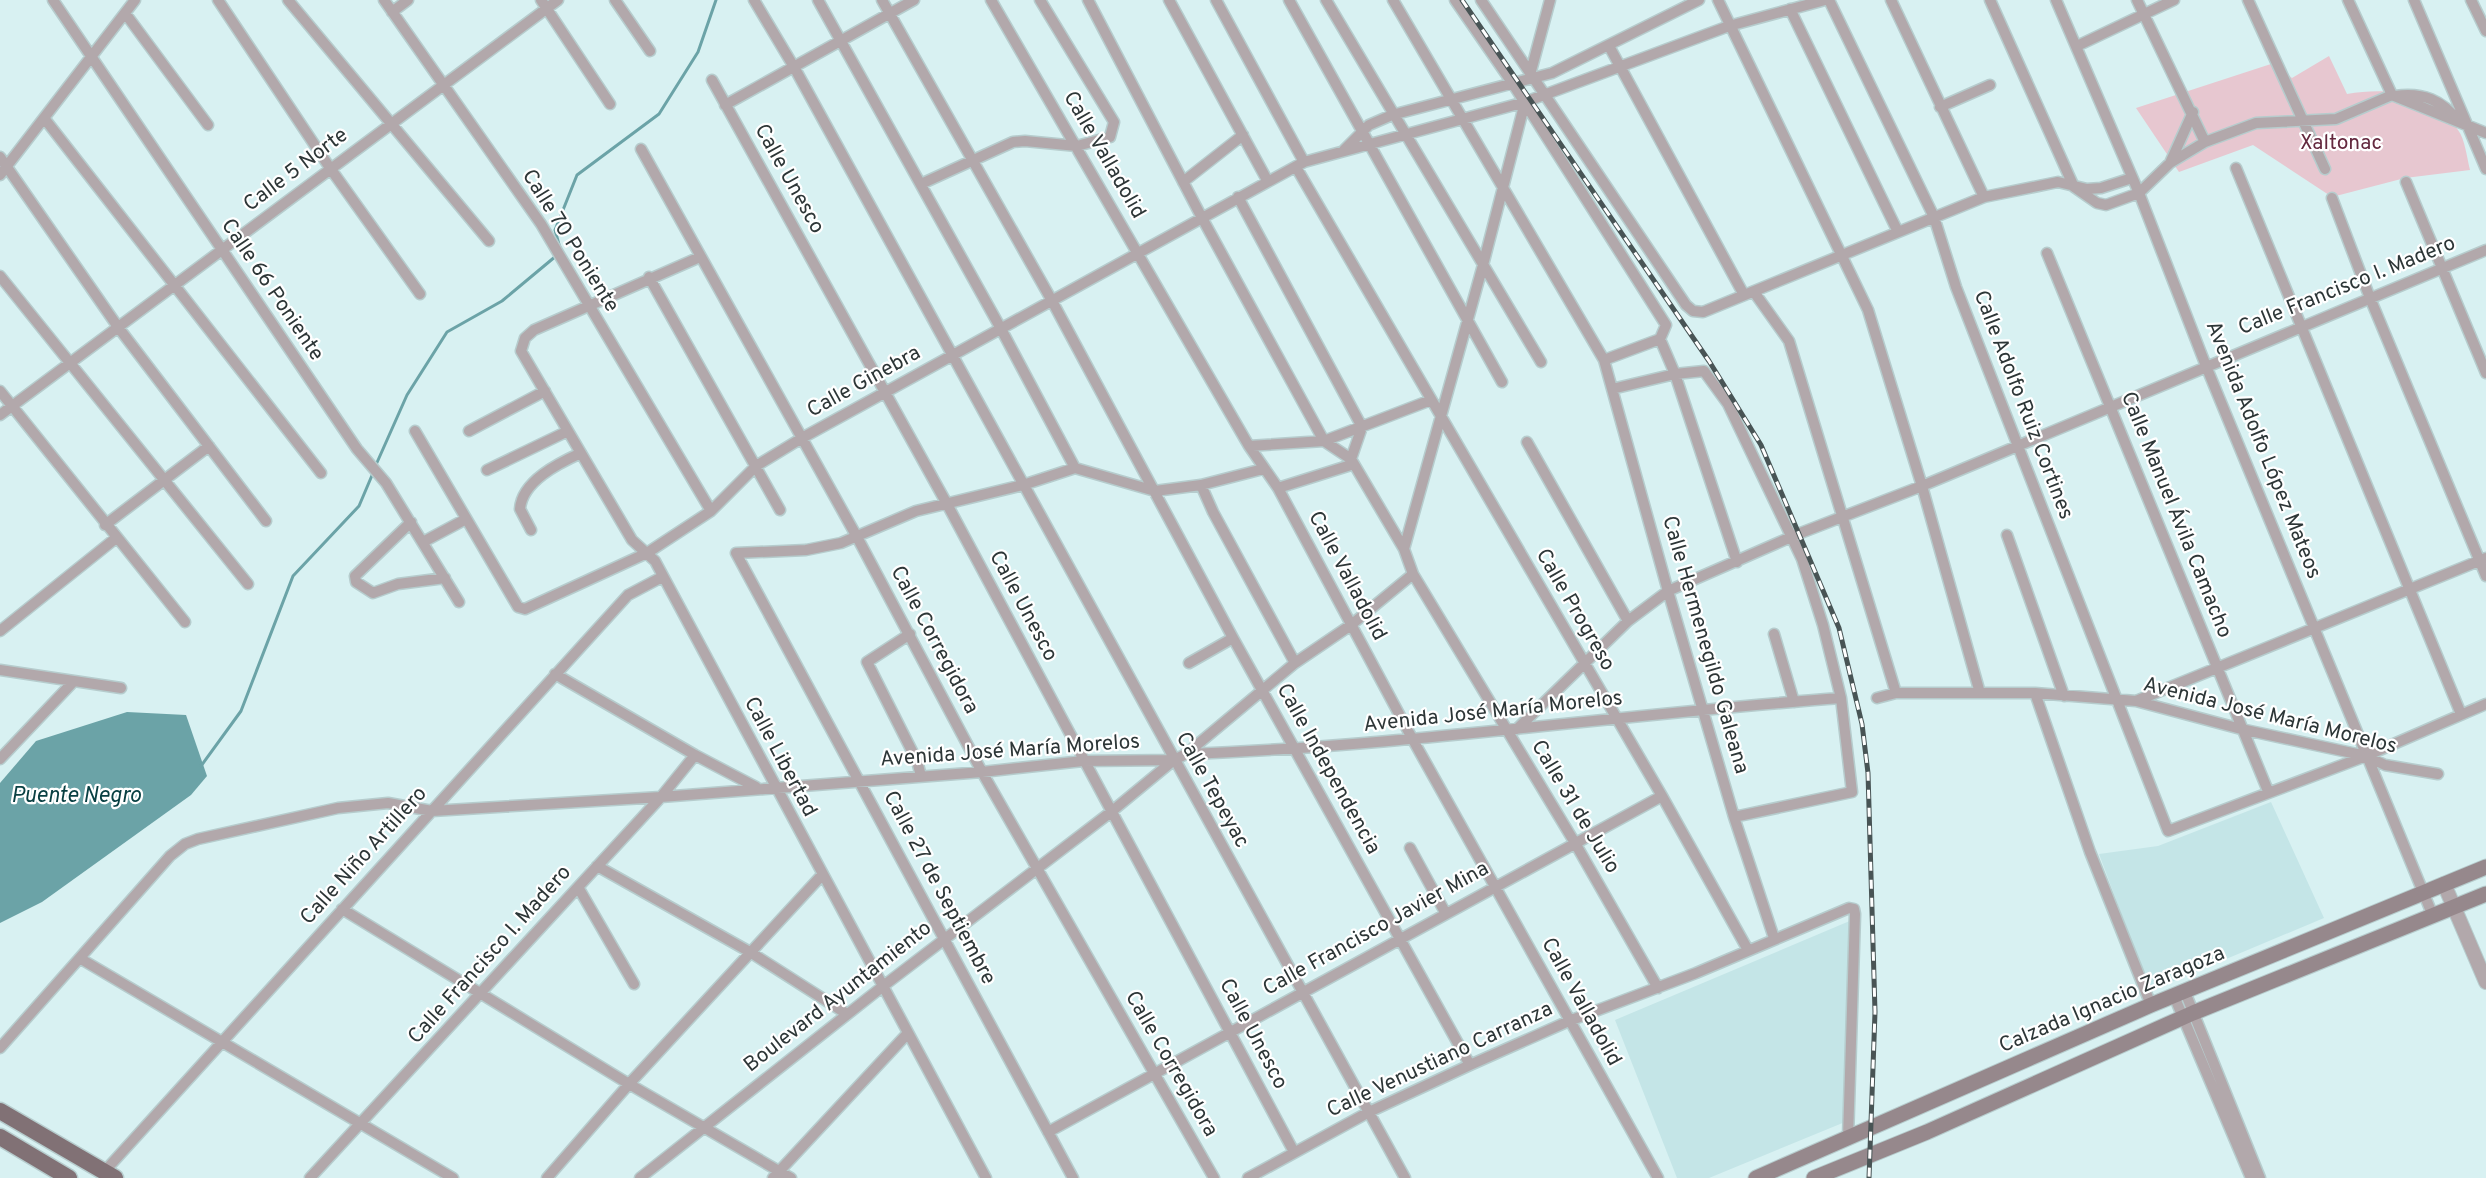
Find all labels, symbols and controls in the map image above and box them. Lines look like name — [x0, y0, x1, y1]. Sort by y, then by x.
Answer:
street label: Calle Valladolid — [1057, 86, 1151, 224]
street label: Calle Unesco — [748, 119, 830, 239]
street label: Calle 5 Norte — [238, 122, 354, 218]
park label: Xaltonac — [2300, 130, 2382, 157]
street label: Calle 70 Poniente — [515, 164, 625, 318]
street label: Calle 66 Poniente — [214, 214, 330, 366]
street label: Calle Francisco I. Madero — [2234, 230, 2460, 342]
street label: Calle Adolfo Ruiz Cortines — [1967, 287, 2079, 523]
street label: Avenida Adolfo López Mateos — [2199, 317, 2327, 583]
street label: Calle Ginebra — [803, 340, 925, 424]
street label: Calle Manuel Ávila Camacho — [2114, 388, 2239, 642]
street label: Calle Valladolid — [1302, 507, 1392, 645]
street label: Calle Hermenegildo Galeana — [1655, 513, 1755, 777]
street label: Calle Progreso — [1529, 544, 1621, 676]
street label: Calle Unesco — [983, 546, 1063, 666]
street label: Calle Corregidora — [884, 561, 984, 719]
street label: Avenida José María Morelos — [2140, 671, 2400, 761]
street label: Calle Independencia — [1270, 679, 1386, 859]
street label: Avenida José María Morelos — [1362, 685, 1624, 739]
street label: Calle Libertad — [737, 692, 823, 822]
street label: Calle Tepeyac — [1169, 727, 1255, 853]
street label: Avenida José María Morelos — [879, 728, 1141, 774]
street label: Calle 31 de Julio — [1525, 735, 1625, 879]
street label: Calle Niño Artillero — [295, 781, 433, 931]
water label: Puente Negro — [11, 783, 141, 810]
street label: Calle 27 de Septiembre — [876, 786, 1002, 990]
street label: Calle Francisco Javier Mina — [1258, 856, 1494, 1002]
street label: Calle Francisco I. Madero — [402, 860, 578, 1050]
street label: Boulevard Ayuntamiento — [738, 915, 938, 1079]
street label: Calle Valladolid — [1535, 933, 1627, 1071]
street label: Calzada Ignacio Zaragoza — [1995, 940, 2229, 1060]
street label: Calle Unesco — [1213, 974, 1293, 1094]
street label: Calle Corregidora — [1118, 986, 1224, 1142]
street label: Calle Venustiano Carranza — [1323, 996, 1557, 1124]

